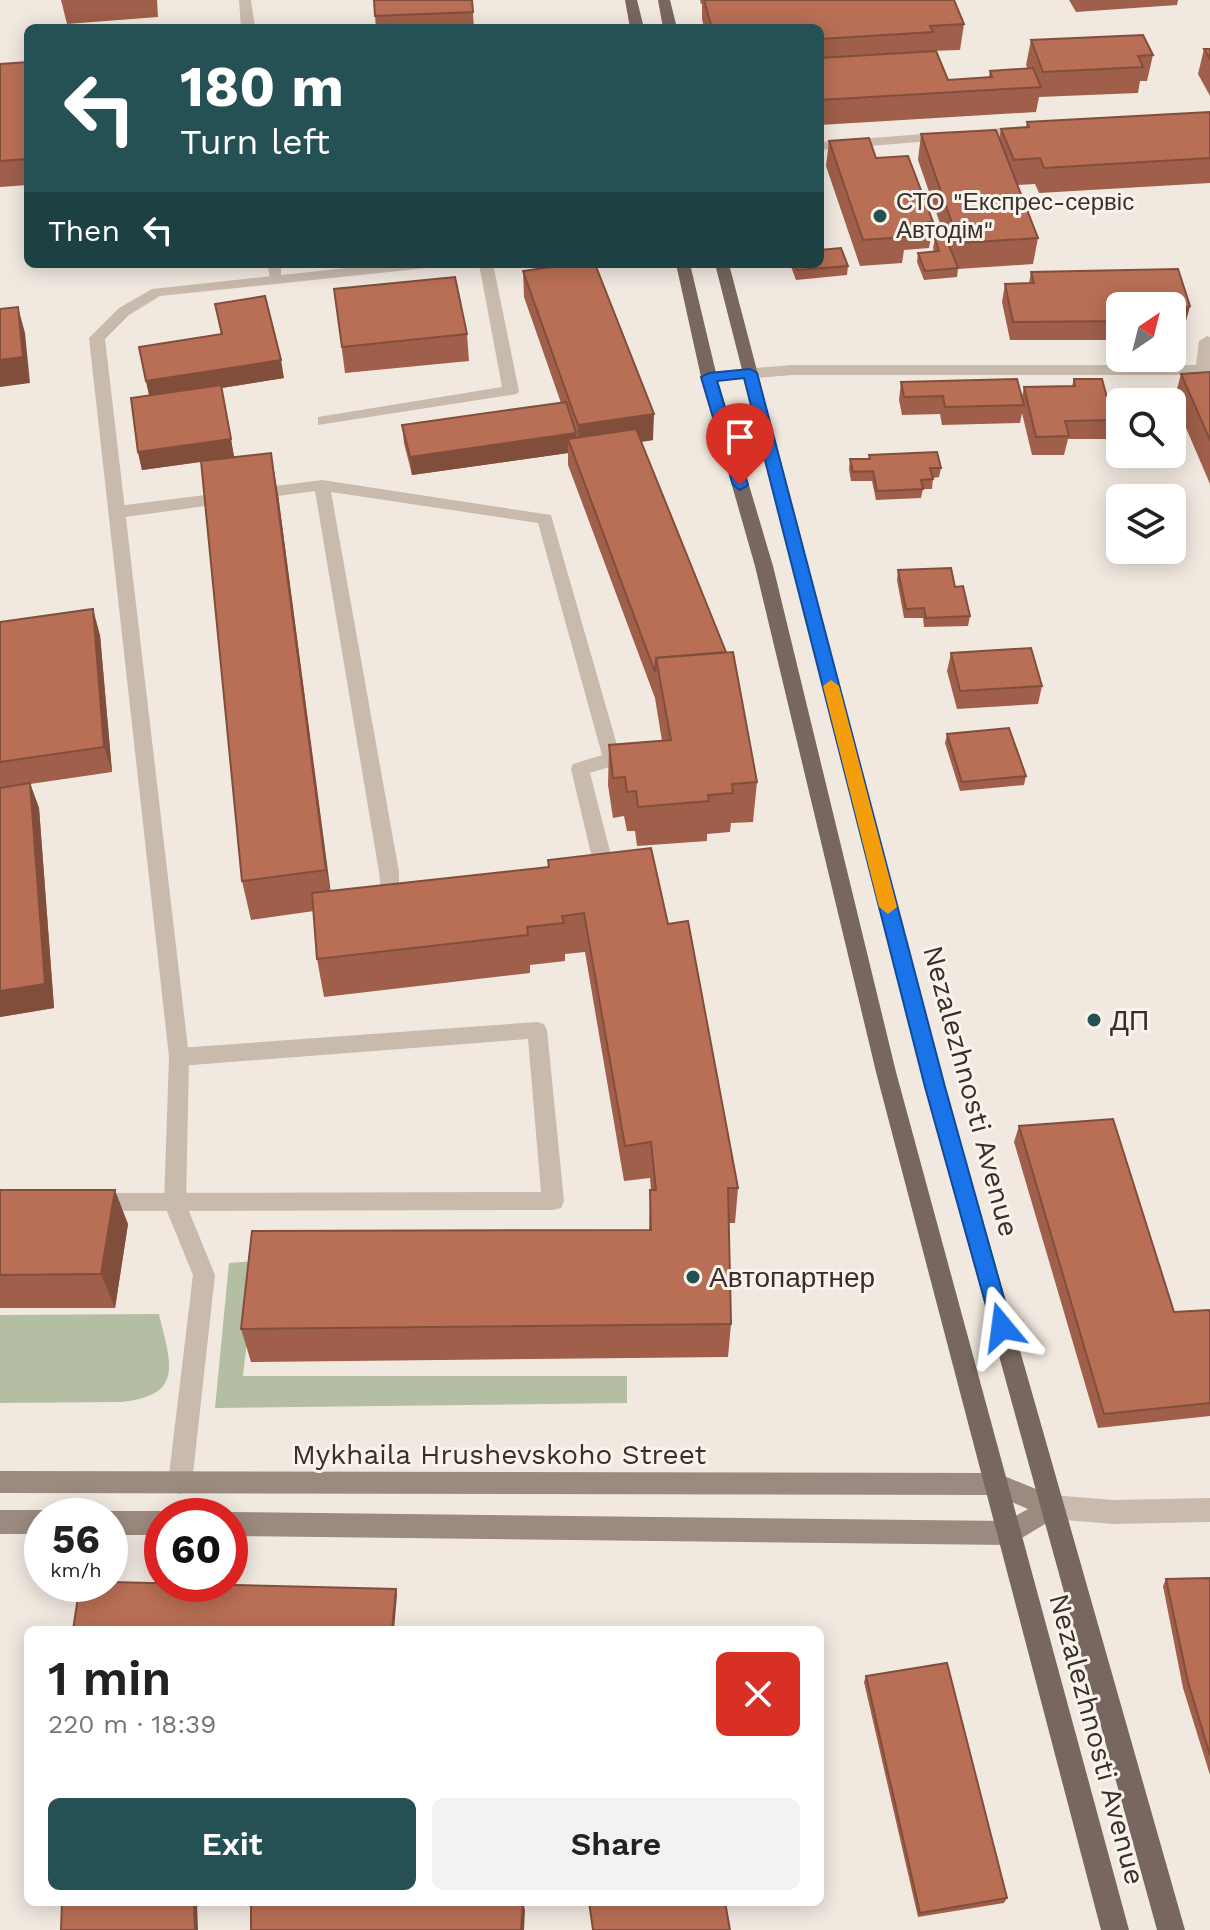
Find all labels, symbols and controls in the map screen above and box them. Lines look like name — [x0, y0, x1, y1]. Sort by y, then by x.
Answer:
text: 180 m — [180, 54, 344, 120]
icon: left — [48, 56, 152, 160]
text: Turn left — [180, 121, 330, 163]
place label: СТО "Експрес-сервіс Автодім" — [896, 188, 1134, 244]
marker: СТО "Експрес-сервіс Автодім" — [871, 207, 889, 225]
icon: left — [136, 208, 180, 252]
text: Then — [48, 213, 120, 248]
north arrow — [1106, 292, 1186, 372]
map controls — [1106, 292, 1186, 564]
button: search — [1106, 388, 1186, 468]
pin — [706, 403, 774, 485]
icon: arrive — [718, 415, 762, 459]
button: layers — [1106, 484, 1186, 564]
street label: Nezalezhnosti Avenue — [916, 942, 1026, 1240]
place label: ДП — [1110, 1004, 1149, 1037]
marker: ДП — [1085, 1011, 1103, 1029]
place label: Автопартнер — [709, 1261, 875, 1294]
marker: Автопартнер — [684, 1268, 702, 1286]
position arrow — [960, 1285, 1044, 1369]
street label: Mykhaila Hrushevskoho Street — [292, 1438, 706, 1471]
speed limit sign: 60 — [144, 1498, 248, 1602]
text: 56 — [52, 1516, 100, 1563]
text: km/h — [50, 1558, 102, 1582]
street label: Nezalezhnosti Avenue — [1042, 1590, 1152, 1888]
text: 1 min — [48, 1650, 171, 1707]
button: close — [716, 1652, 800, 1736]
text: 220 m · 18:39 — [48, 1709, 216, 1739]
button: Exit — [48, 1798, 416, 1890]
button: Share — [432, 1798, 800, 1890]

